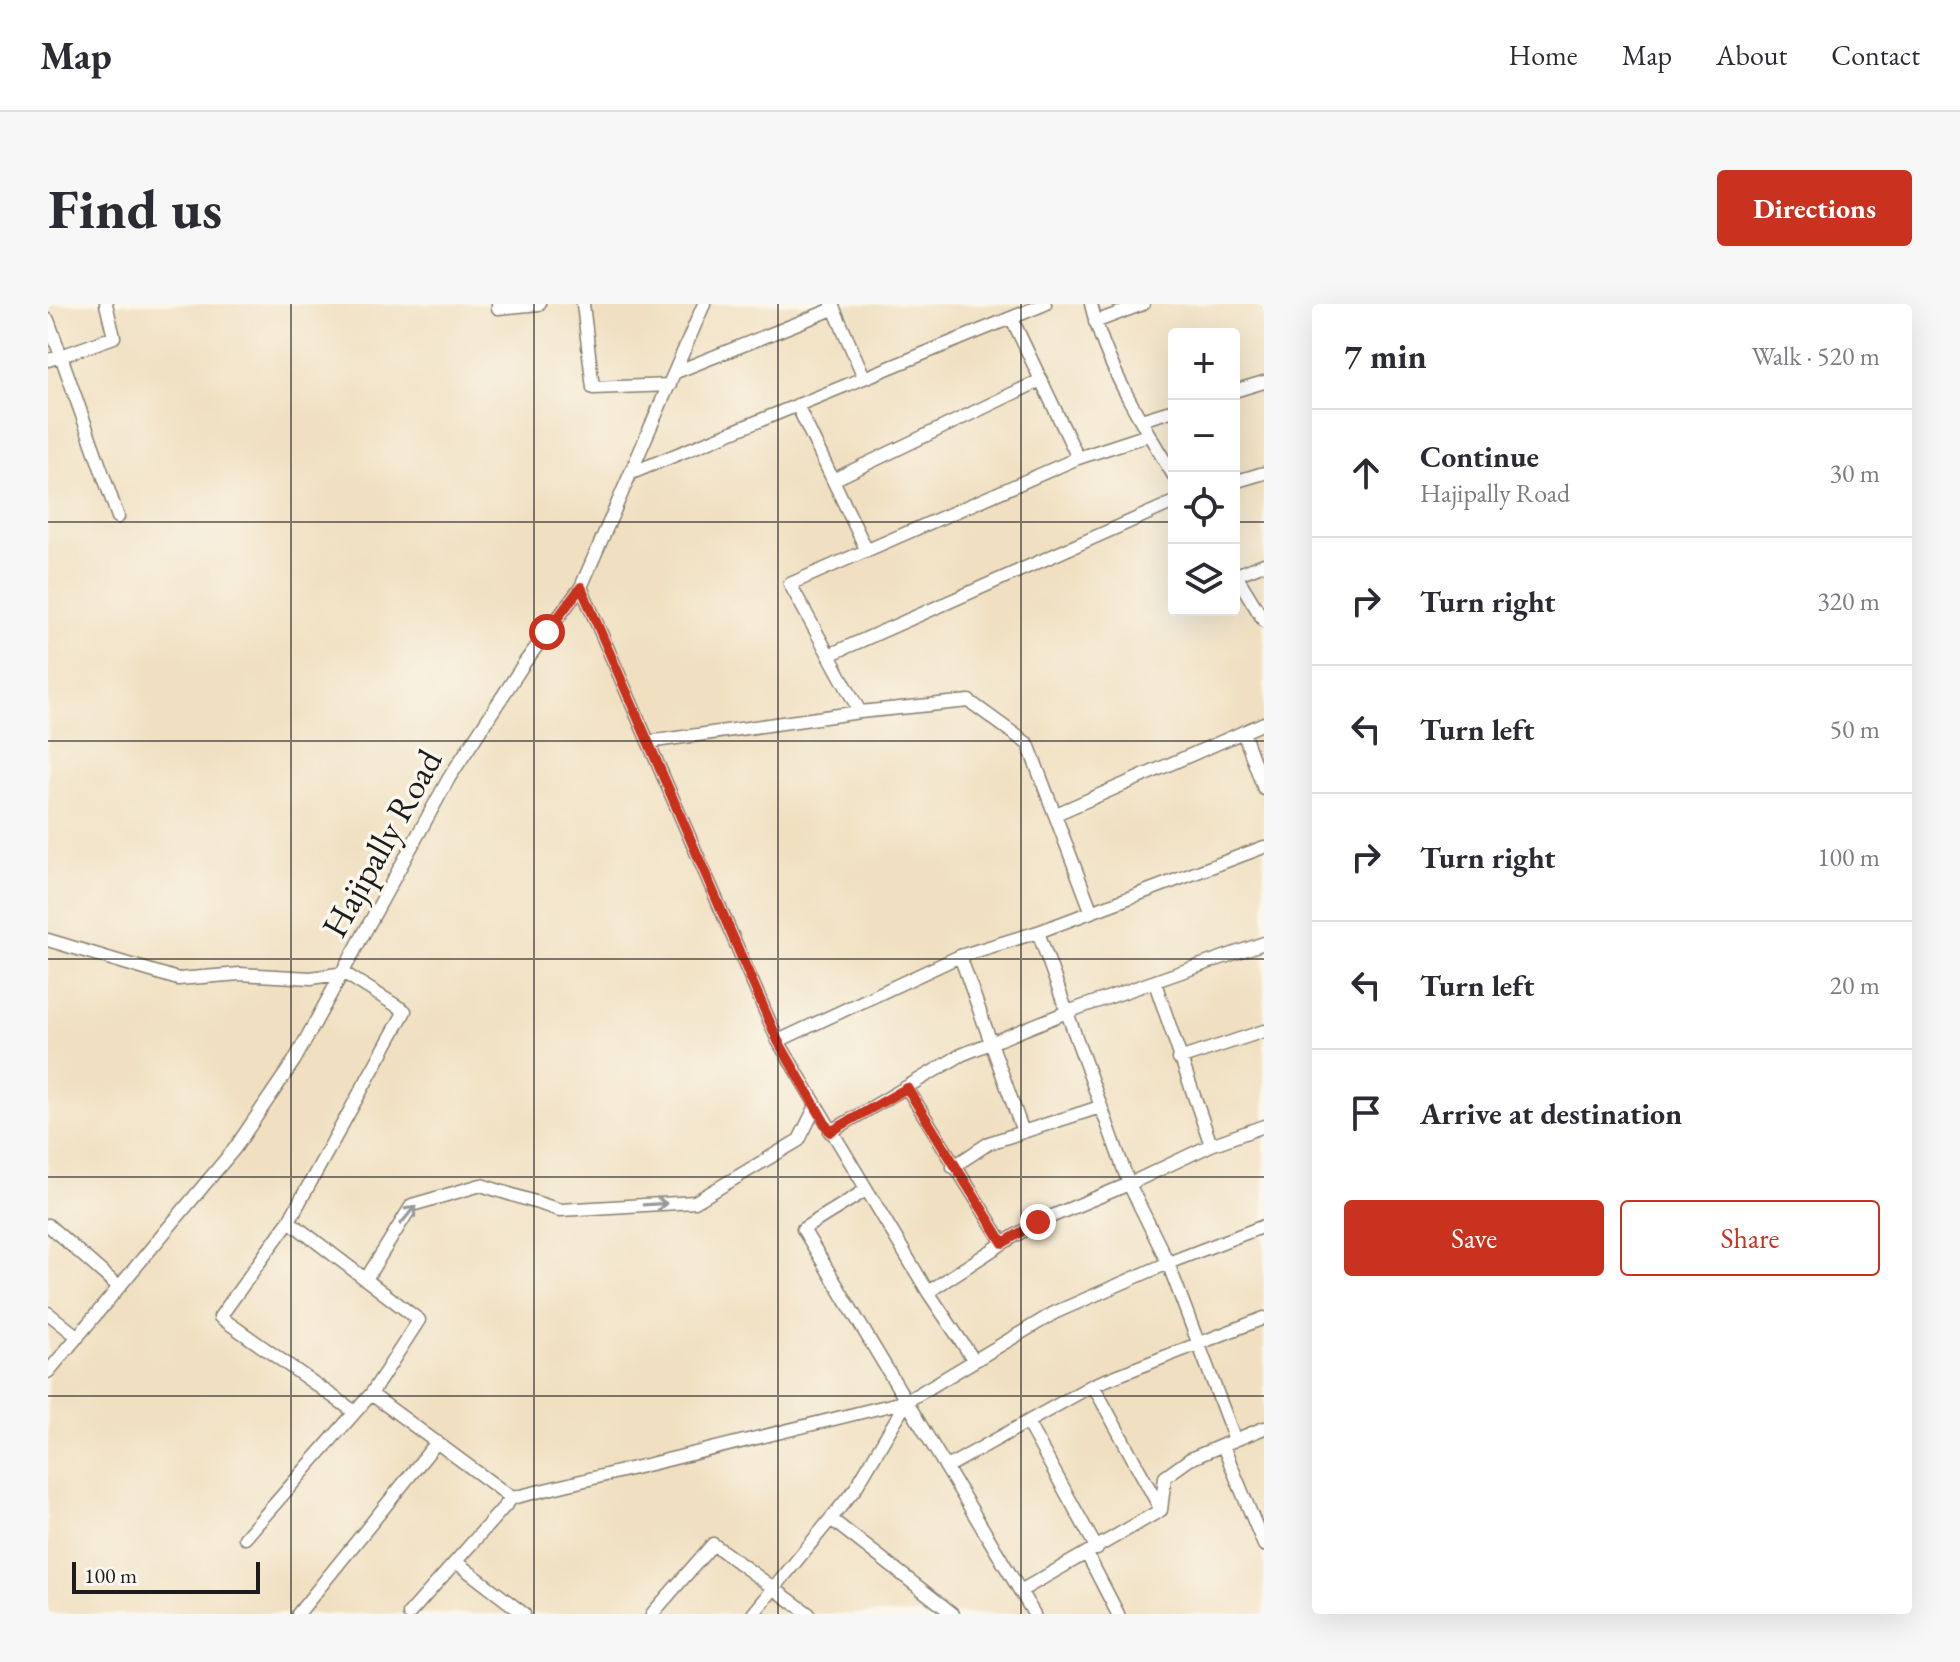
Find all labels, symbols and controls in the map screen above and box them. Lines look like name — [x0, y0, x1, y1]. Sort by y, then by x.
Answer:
text: Map — [40, 31, 112, 80]
text: Home — [1508, 37, 1578, 73]
text: Map — [1622, 37, 1672, 73]
text: About — [1716, 37, 1787, 73]
text: Contact — [1831, 37, 1920, 73]
button: Directions — [1717, 170, 1912, 246]
text: Find us — [48, 172, 222, 245]
map controls — [1168, 328, 1240, 616]
button: + — [1168, 328, 1240, 400]
text: 7 min — [1344, 334, 1427, 378]
text: Walk · 520 m — [1752, 339, 1880, 373]
button: − — [1168, 400, 1240, 472]
text: Continue — [1420, 437, 1539, 476]
icon: ahead — [1344, 451, 1388, 495]
text: 30 m — [1830, 456, 1880, 490]
button: locate — [1168, 472, 1240, 544]
text: Hajipally Road — [1420, 476, 1570, 510]
button: layers — [1168, 544, 1240, 616]
icon: right — [1344, 579, 1388, 623]
text: Turn right — [1420, 582, 1556, 621]
text: 320 m — [1817, 584, 1880, 618]
route start — [529, 614, 565, 650]
icon: left — [1344, 707, 1388, 751]
text: Turn left — [1420, 710, 1534, 749]
text: 50 m — [1830, 712, 1880, 746]
street label: Hajipally Road — [310, 740, 453, 946]
icon: right — [1344, 835, 1388, 879]
text: Turn right — [1420, 838, 1556, 877]
text: 100 m — [1817, 840, 1880, 874]
icon: left — [1344, 963, 1388, 1007]
text: Turn left — [1420, 966, 1534, 1005]
text: 20 m — [1830, 968, 1880, 1002]
icon: arrive — [1344, 1091, 1388, 1135]
text: Arrive at destination — [1420, 1094, 1682, 1133]
one-way arrow — [642, 1196, 668, 1211]
button: Save — [1344, 1200, 1604, 1276]
button: Share — [1620, 1200, 1880, 1276]
one-way arrow — [399, 1204, 416, 1226]
route end — [1020, 1204, 1056, 1240]
scale bar — [72, 1558, 260, 1594]
text: 100 m — [84, 1561, 137, 1590]

